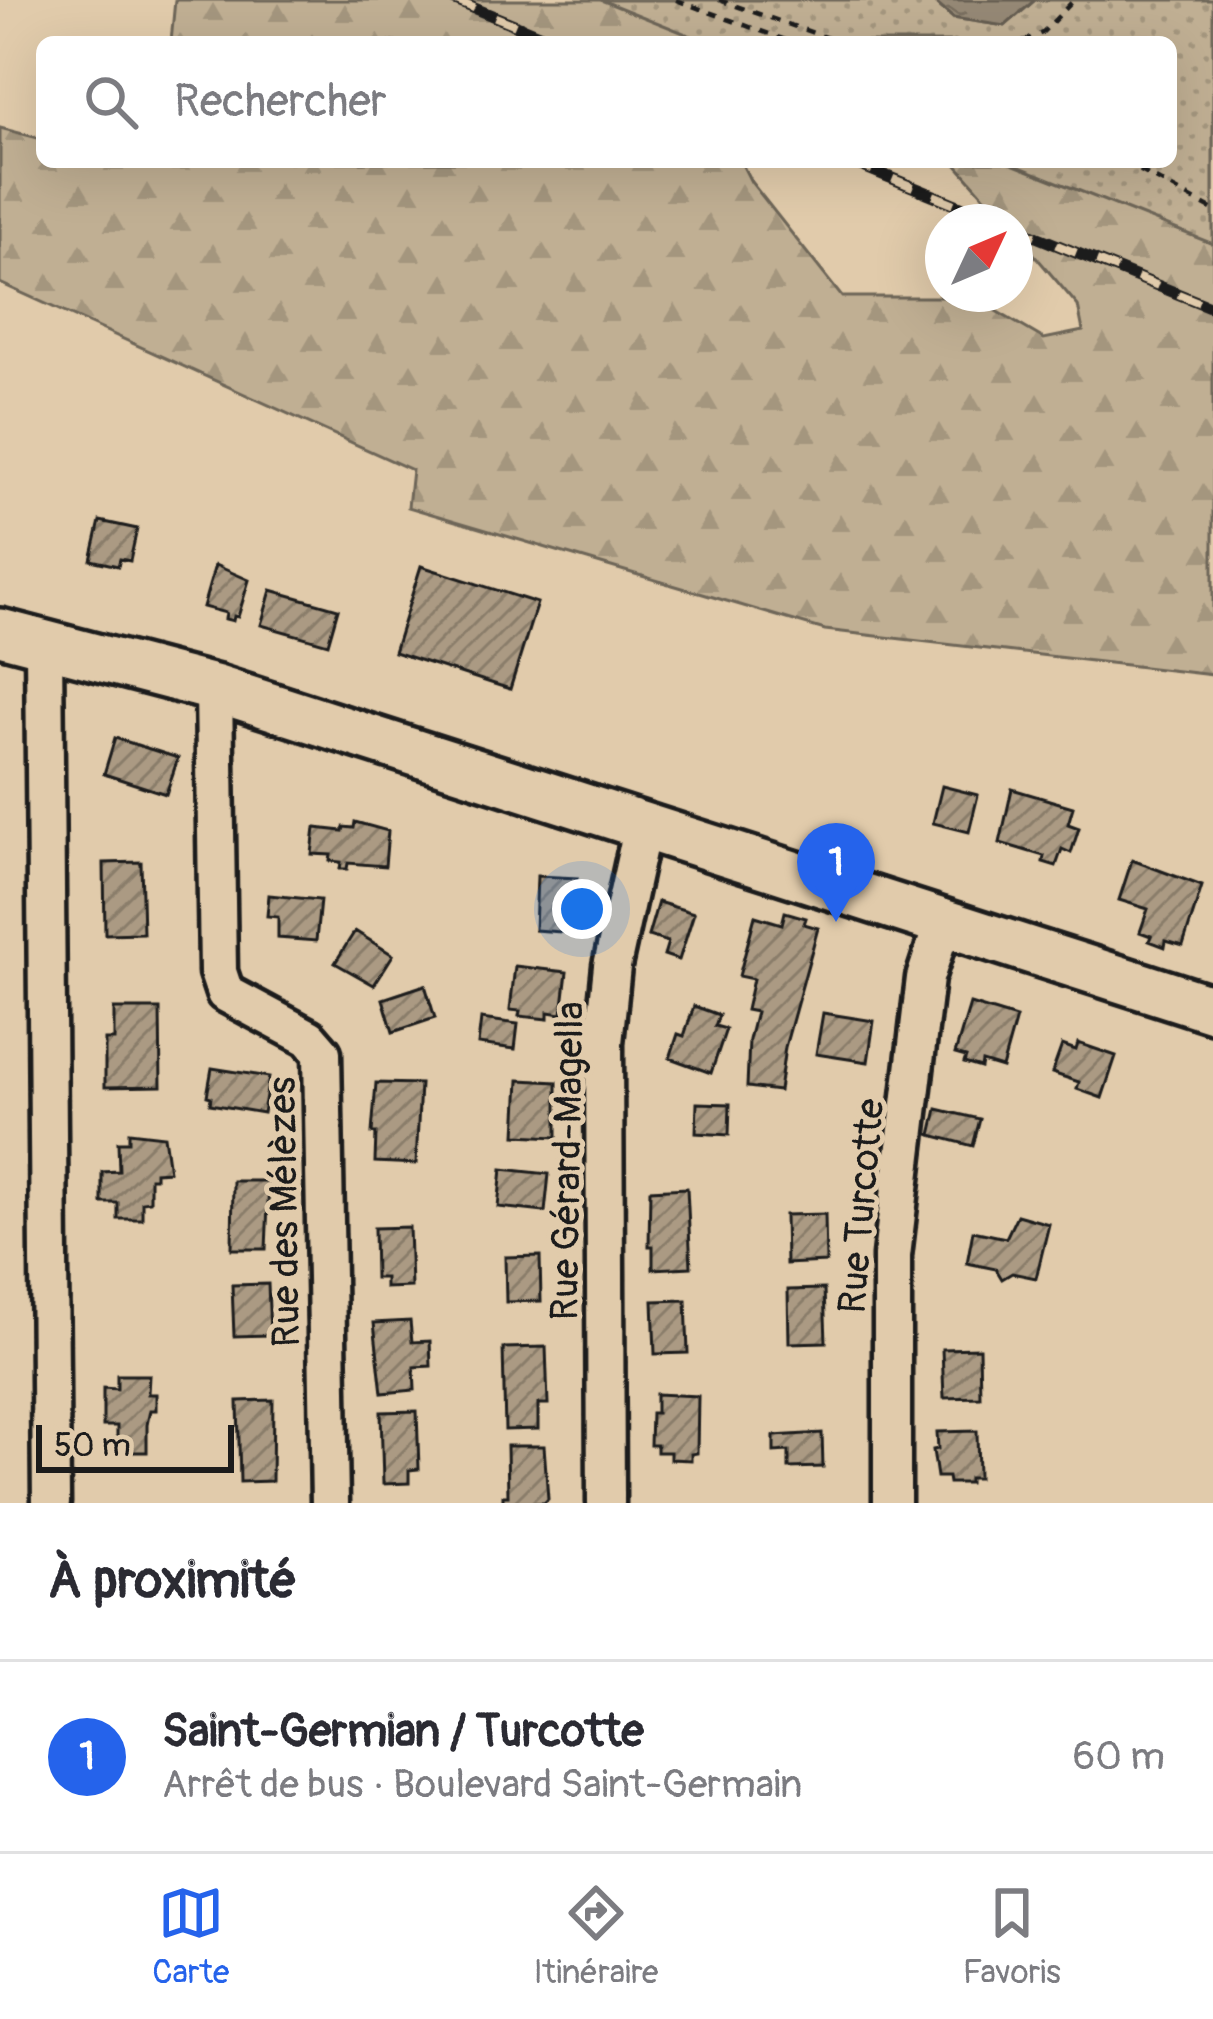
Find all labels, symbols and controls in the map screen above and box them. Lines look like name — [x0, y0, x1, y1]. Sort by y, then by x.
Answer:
search box — [36, 36, 1177, 168]
icon: search — [78, 69, 144, 135]
text: Rechercher — [174, 74, 387, 130]
north arrow — [925, 204, 1033, 312]
pin: 1 — [797, 823, 875, 922]
your location — [552, 879, 612, 939]
street label: Rue Gérard-Magella — [540, 1001, 595, 1321]
street label: Rue des Mélèzes — [258, 1076, 311, 1348]
street label: Rue Turcotte — [828, 1097, 895, 1316]
scale bar — [36, 1419, 234, 1472]
text: 50 m — [54, 1425, 131, 1466]
text: À proximité — [48, 1549, 297, 1613]
text: Saint-Germian / Turcotte — [162, 1704, 644, 1760]
text: 1 — [79, 1732, 95, 1781]
text: 60 m — [1073, 1732, 1165, 1781]
text: Arrêt de bus · Boulevard Saint-Germain — [162, 1760, 802, 1809]
tab: Carte — [152, 1880, 229, 1993]
tab: Itinéraire — [534, 1880, 658, 1993]
tab: Favoris — [963, 1880, 1061, 1993]

